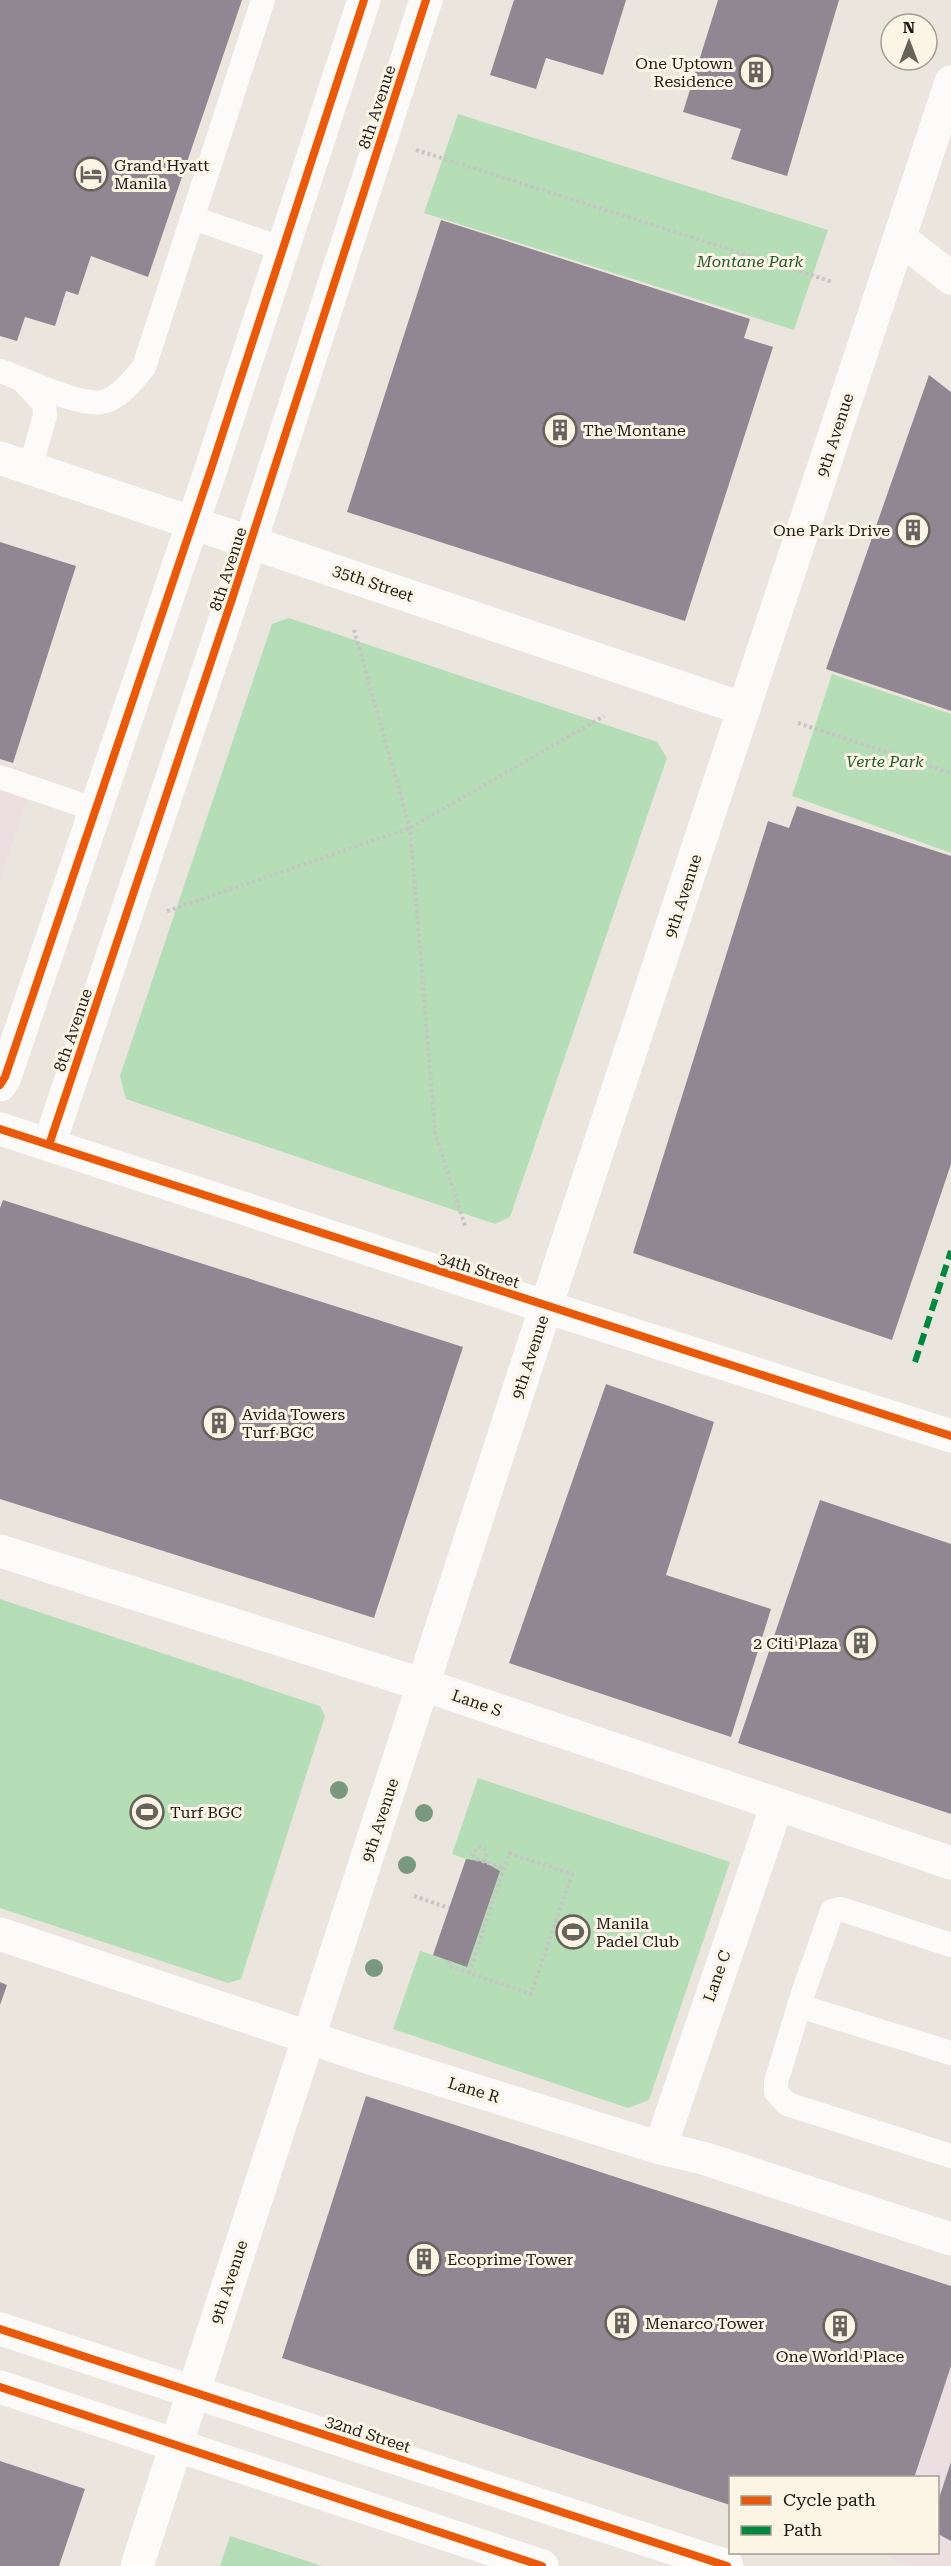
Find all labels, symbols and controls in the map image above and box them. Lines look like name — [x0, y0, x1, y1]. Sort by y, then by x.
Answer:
north arrow — [879, 12, 939, 72]
text: N — [903, 18, 915, 37]
place label: One Uptown Residence — [635, 54, 733, 91]
building icon: One Uptown Residence — [738, 54, 774, 90]
street label: 8th Avenue — [355, 63, 399, 151]
hotel icon: Grand Hyatt Manila — [73, 156, 109, 192]
place label: Grand Hyatt Manila — [114, 156, 209, 193]
park label: Montane Park — [696, 252, 804, 271]
street label: 9th Avenue — [813, 391, 857, 479]
building icon: The Montane — [542, 412, 578, 448]
place label: The Montane — [583, 421, 686, 440]
building icon: One Park Drive — [895, 512, 931, 548]
place label: One Park Drive — [773, 521, 890, 540]
street label: 8th Avenue — [206, 525, 250, 613]
street label: 35th Street — [330, 560, 416, 606]
park label: Verte Park — [846, 752, 924, 771]
street label: 9th Avenue — [661, 852, 705, 940]
street label: 8th Avenue — [50, 986, 96, 1074]
street label: 34th Street — [436, 1248, 522, 1292]
street label: 9th Avenue — [508, 1313, 552, 1401]
building icon: Avida Towers Turf BGC — [201, 1405, 237, 1441]
place label: Avida Towers Turf BGC — [242, 1405, 345, 1442]
building icon: 2 Citi Plaza — [843, 1625, 879, 1661]
place label: 2 Citi Plaza — [753, 1634, 838, 1653]
street label: Lane S — [449, 1686, 505, 1720]
street label: 9th Avenue — [358, 1776, 402, 1864]
sports icon: Turf BGC — [129, 1794, 165, 1830]
place label: Turf BGC — [170, 1803, 242, 1822]
sports icon: Manila Padel Club — [555, 1914, 591, 1950]
place label: Manila Padel Club — [596, 1914, 679, 1951]
street label: Lane C — [699, 1948, 735, 2004]
street label: Lane R — [446, 2073, 502, 2107]
street label: 9th Avenue — [207, 2238, 251, 2326]
building icon: Ecoprime Tower — [406, 2241, 442, 2277]
place label: Ecoprime Tower — [447, 2250, 574, 2269]
building icon: Menarco Tower — [604, 2305, 640, 2341]
building icon: One World Place — [822, 2308, 858, 2344]
place label: Menarco Tower — [645, 2314, 765, 2333]
place label: One World Place — [776, 2347, 904, 2366]
street label: 32nd Street — [323, 2411, 413, 2457]
legend — [729, 2476, 939, 2554]
text: Cycle path — [783, 2489, 876, 2510]
text: Path — [783, 2519, 822, 2540]

